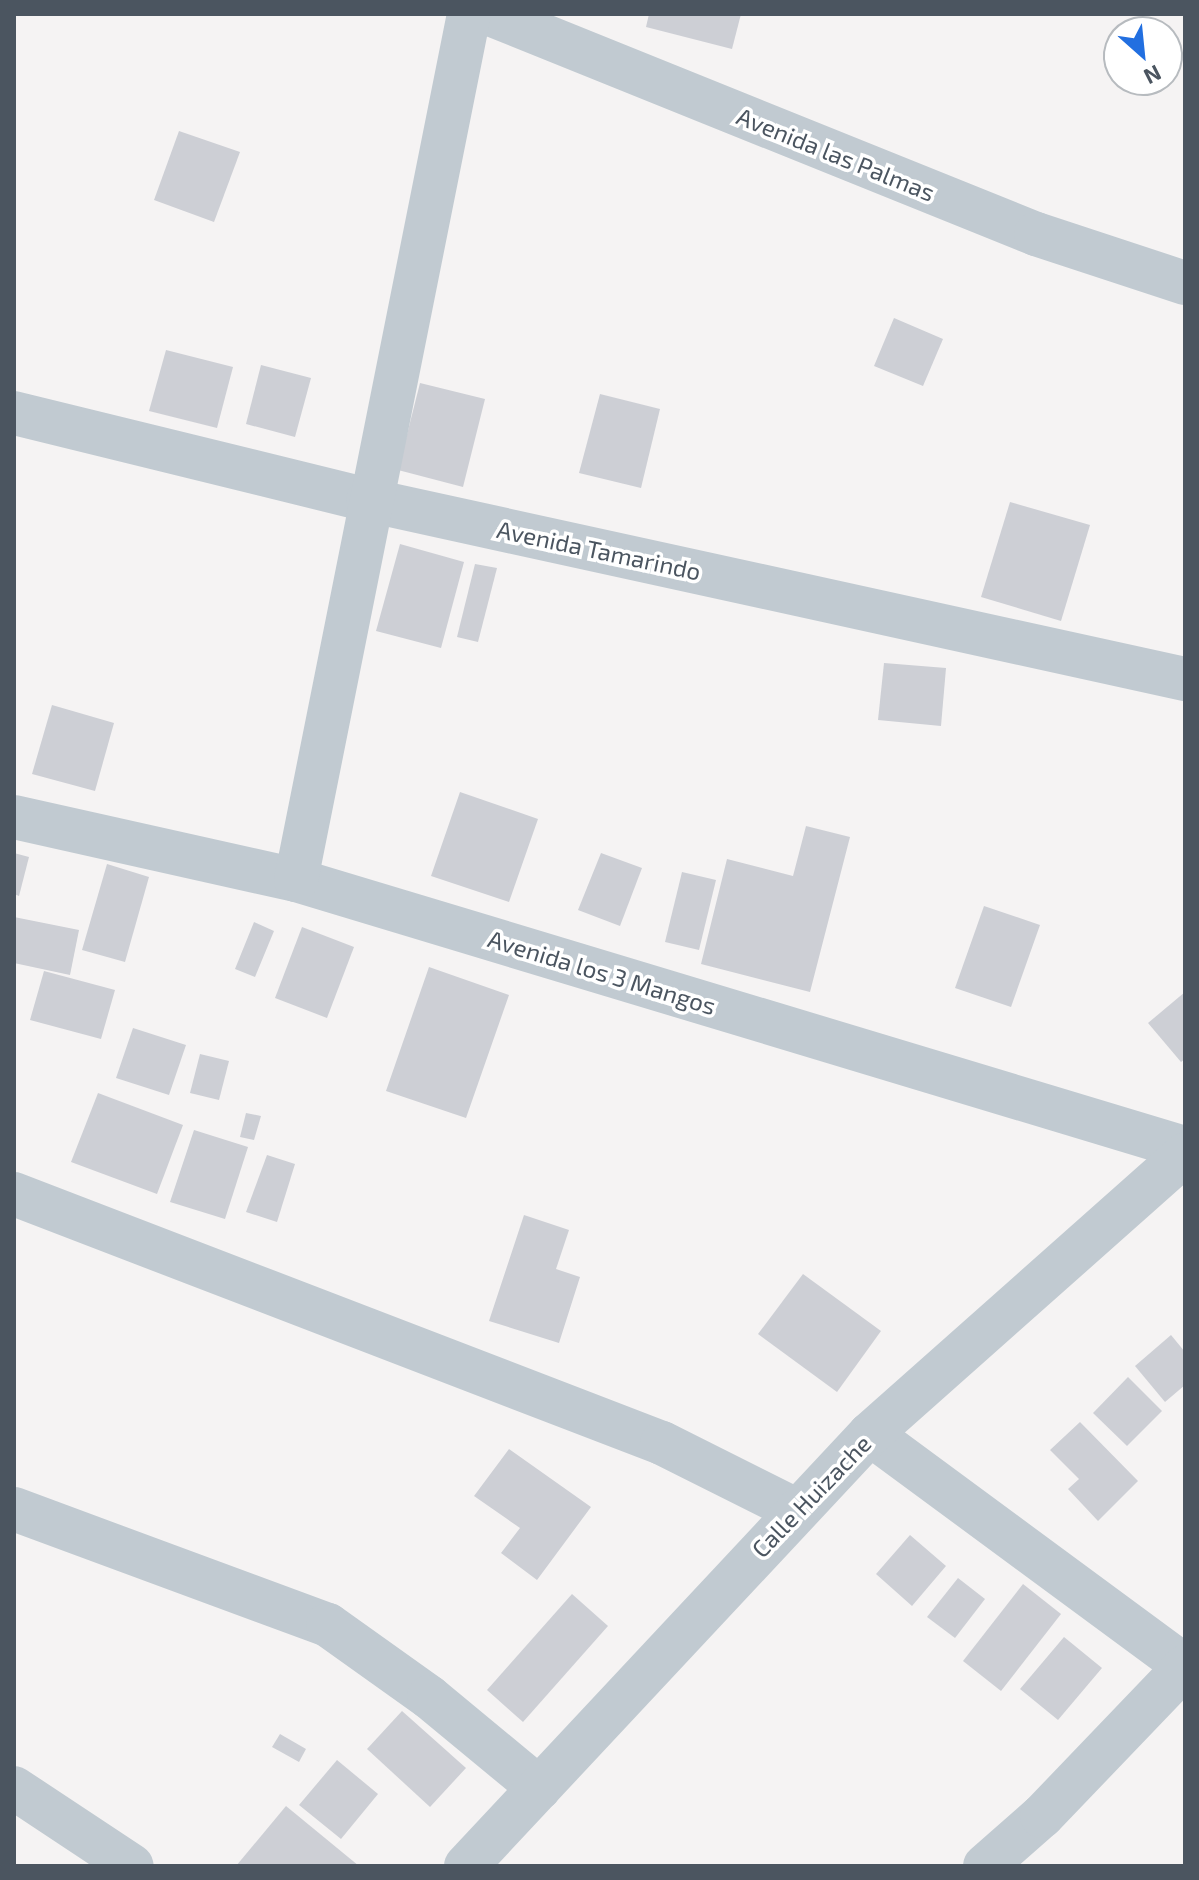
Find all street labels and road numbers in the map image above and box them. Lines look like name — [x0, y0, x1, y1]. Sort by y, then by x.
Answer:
street label: Avenida las Palmas — [733, 101, 939, 207]
street label: Avenida Tamarindo — [494, 514, 704, 586]
street label: Avenida los 3 Mangos — [485, 924, 719, 1020]
street label: Calle Huizache — [745, 1429, 877, 1563]

